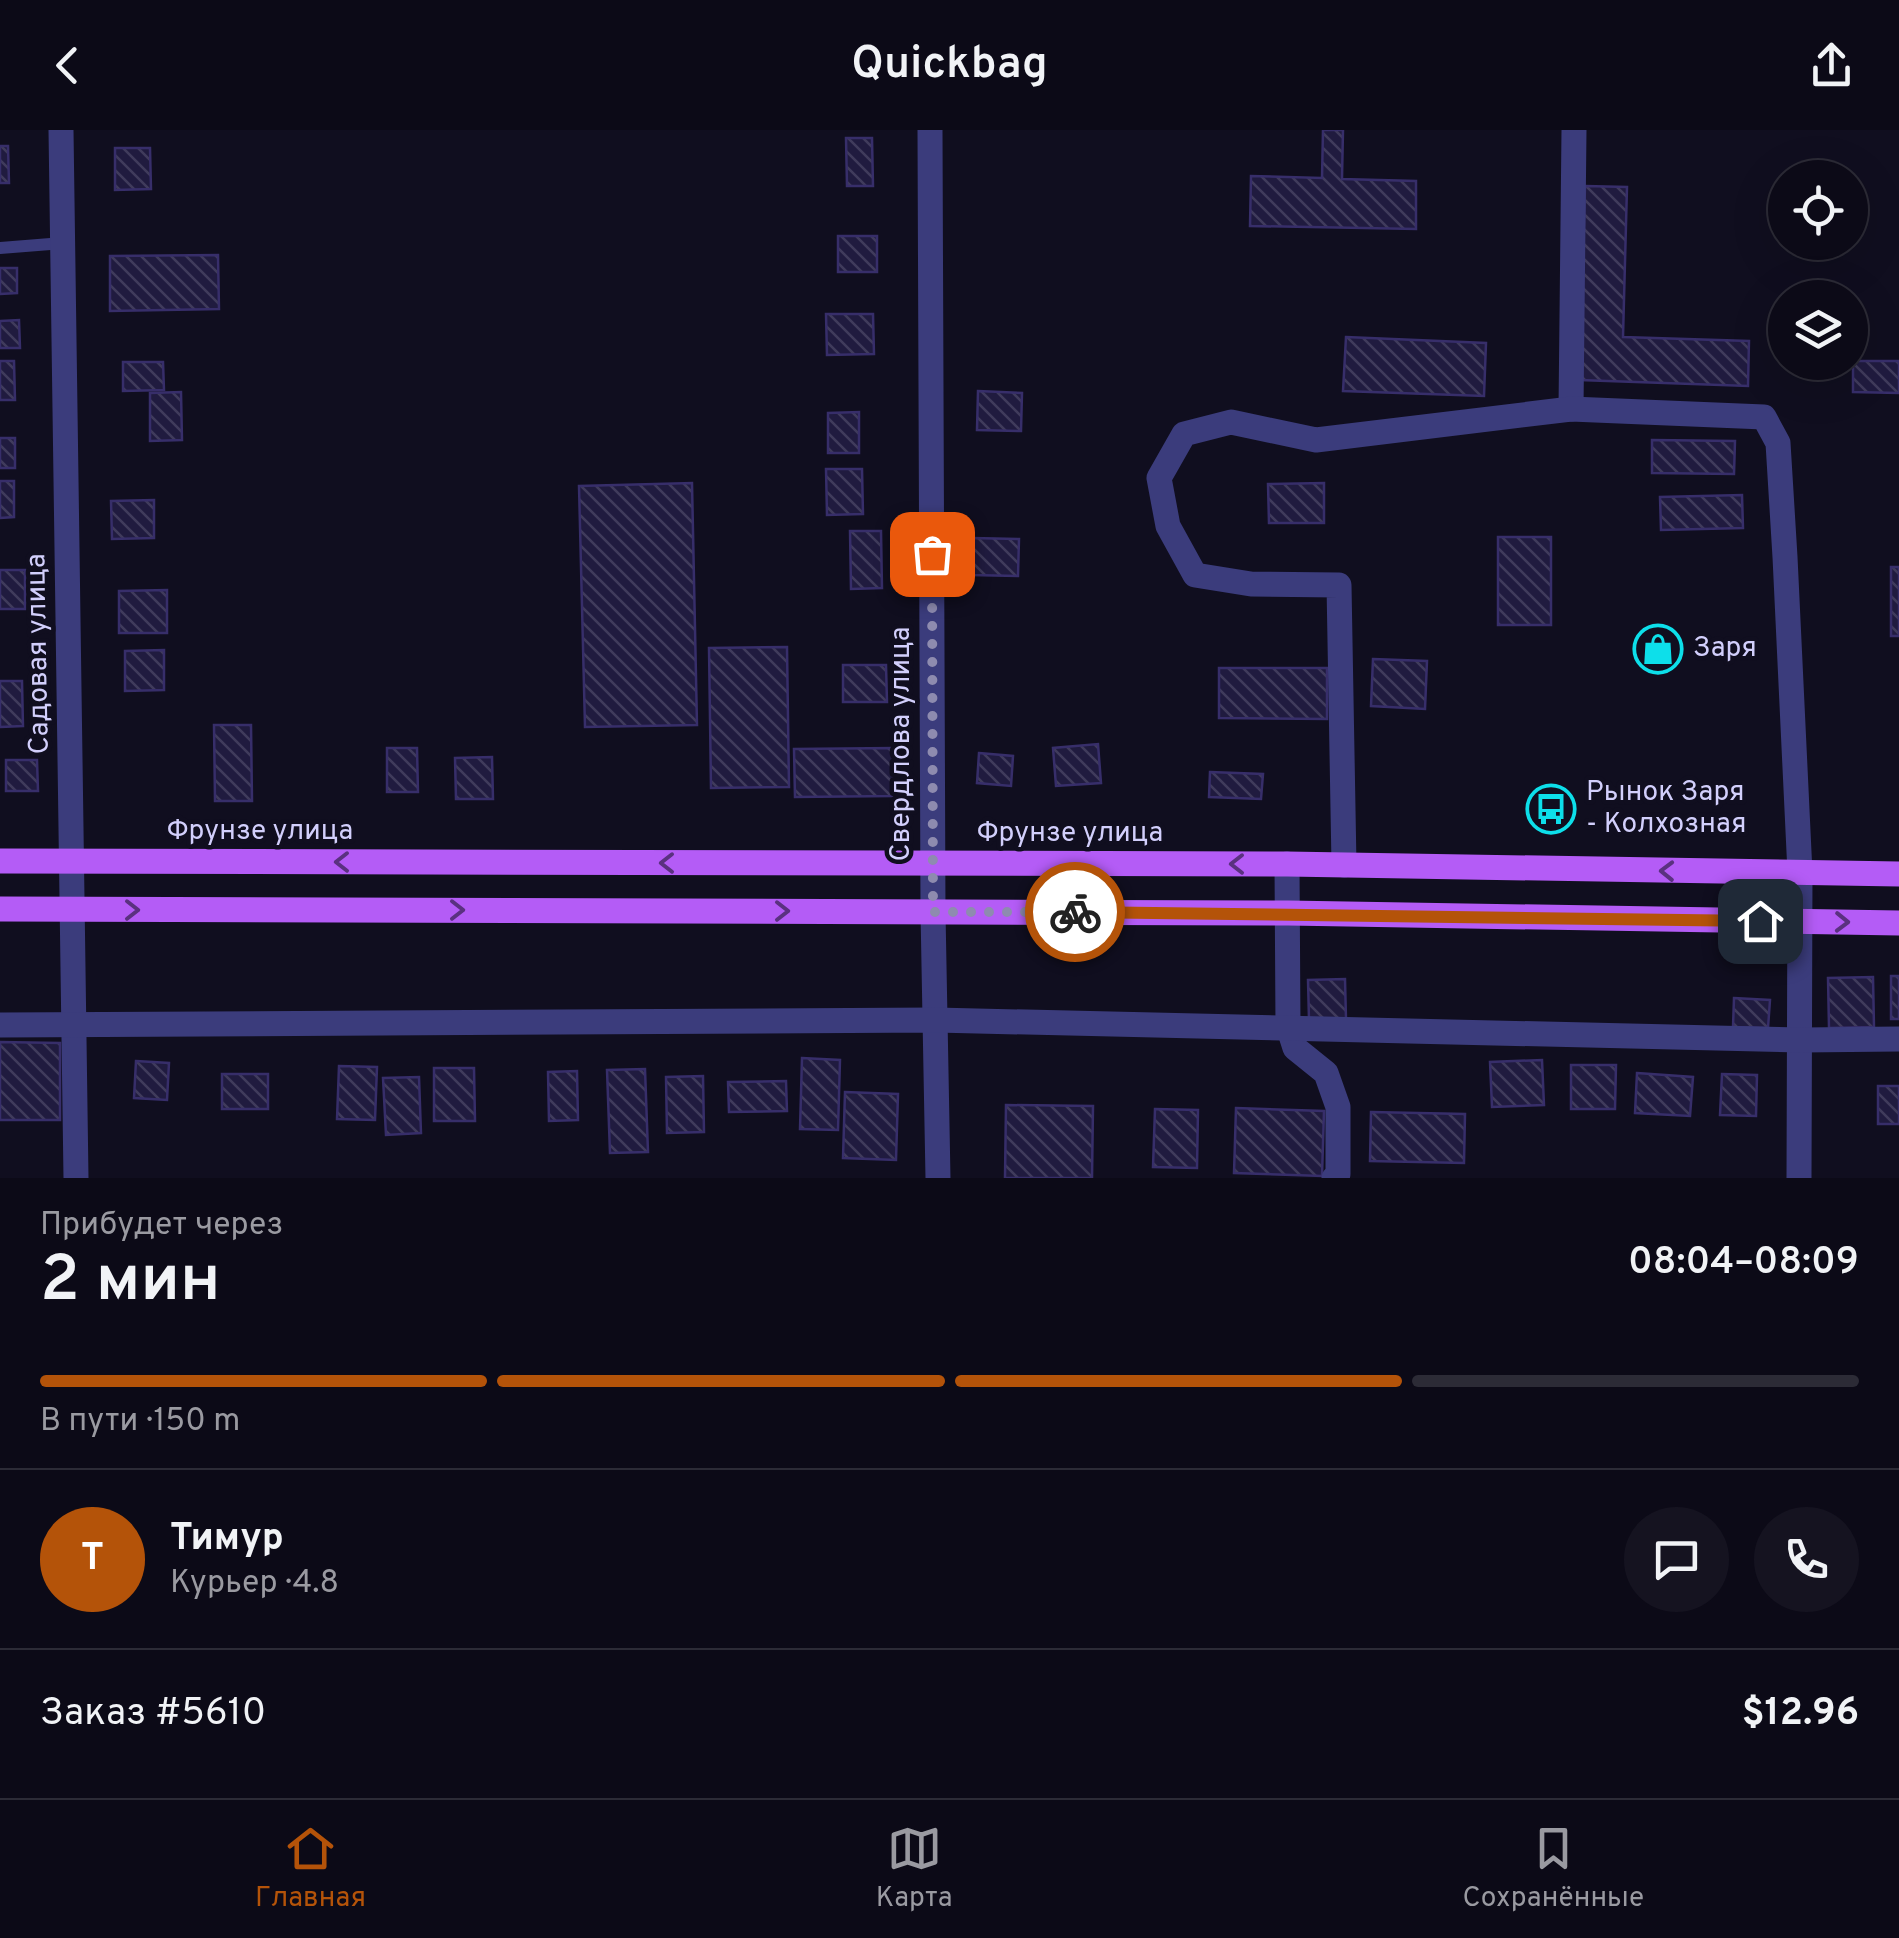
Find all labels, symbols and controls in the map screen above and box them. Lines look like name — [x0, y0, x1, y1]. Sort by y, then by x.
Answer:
text: Quickbag — [851, 37, 1048, 94]
icon: back — [40, 38, 95, 93]
icon: share — [1804, 38, 1859, 93]
map controls — [1768, 160, 1868, 380]
button: locate — [1768, 160, 1868, 260]
button: layers — [1768, 280, 1868, 380]
pin — [890, 512, 975, 597]
icon: bag — [905, 527, 960, 582]
street label: Садовая улица — [19, 553, 59, 755]
shop icon: Заря — [1632, 623, 1684, 675]
street label: Свердлова улица — [884, 627, 920, 861]
place label: Заря — [1693, 631, 1757, 667]
place label: Рынок Заря - Колхозная — [1586, 775, 1746, 843]
bus stop icon: Рынок Заря - Колхозная — [1525, 783, 1577, 835]
street label: Фрунзе улица — [167, 814, 353, 850]
street label: Фрунзе улица — [977, 816, 1163, 852]
one-way arrow — [334, 851, 350, 873]
one-way arrow — [659, 852, 674, 874]
one-way arrow — [1229, 853, 1244, 875]
one-way arrow — [1659, 860, 1675, 881]
courier — [1025, 862, 1125, 962]
pin — [1718, 879, 1803, 964]
icon: bike — [1048, 885, 1103, 940]
icon: home — [1733, 894, 1788, 949]
one-way arrow — [125, 899, 141, 920]
one-way arrow — [450, 900, 466, 921]
one-way arrow — [776, 900, 791, 922]
one-way arrow — [1836, 911, 1851, 933]
text: Прибудет через — [40, 1206, 283, 1246]
text: 08:04–08:09 — [1628, 1239, 1859, 1288]
text: 2 мин — [40, 1242, 221, 1324]
text: В пути · 150 m — [40, 1402, 240, 1442]
button: chat — [1624, 1507, 1729, 1612]
button: phone — [1754, 1507, 1859, 1612]
text: Тимур — [170, 1515, 284, 1564]
text: Т — [81, 1535, 104, 1584]
text: Курьер · 4.8 — [170, 1564, 339, 1604]
text: Заказ #5610 — [40, 1690, 266, 1739]
text: $12.96 — [1742, 1690, 1859, 1739]
tab: Главная — [255, 1821, 366, 1917]
tab: Карта — [876, 1821, 953, 1917]
tab: Сохранённые — [1462, 1821, 1644, 1917]

